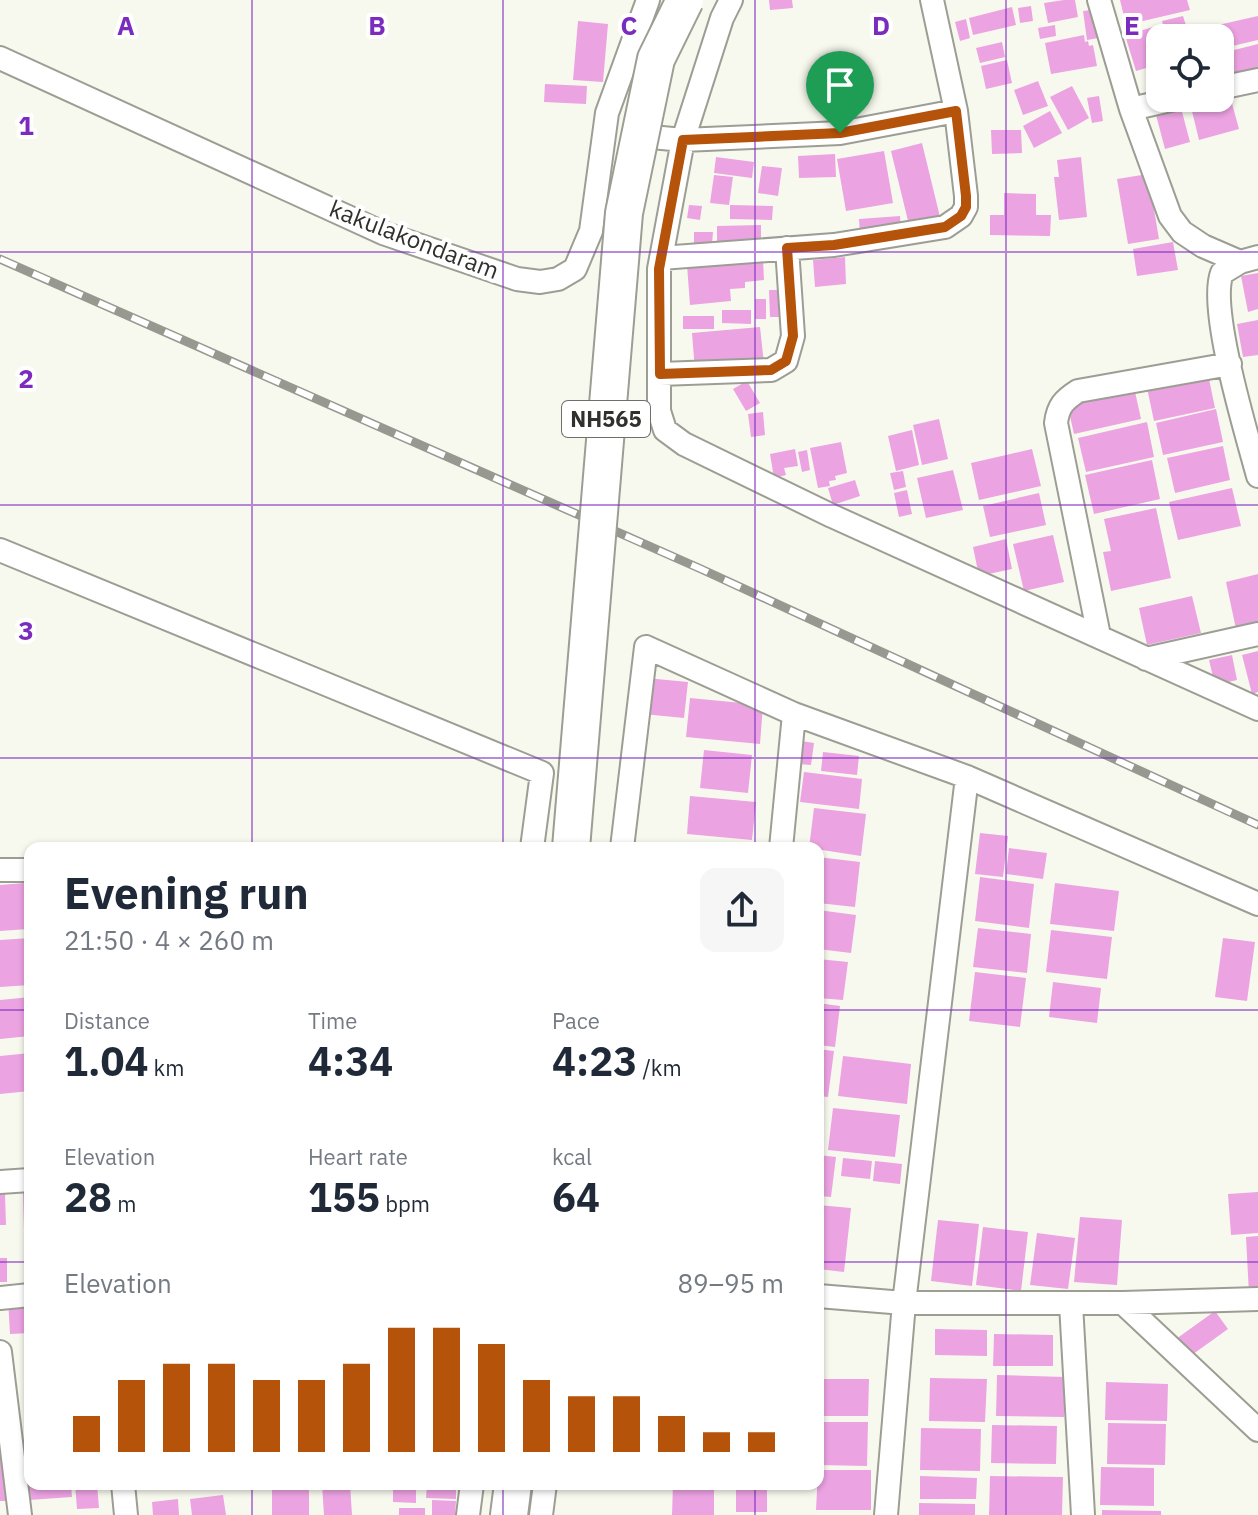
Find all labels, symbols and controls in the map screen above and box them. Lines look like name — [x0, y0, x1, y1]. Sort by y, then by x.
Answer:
text: A — [117, 8, 135, 42]
text: B — [368, 8, 386, 42]
text: C — [621, 8, 638, 42]
text: D — [872, 8, 890, 42]
text: E — [1124, 8, 1140, 42]
map controls — [1146, 24, 1234, 112]
button: locate — [1146, 24, 1234, 112]
pin — [806, 51, 874, 133]
icon: arrive — [818, 63, 862, 107]
text: 1 — [18, 108, 34, 142]
street label: kakulakondaram — [325, 192, 504, 286]
text: 2 — [18, 361, 34, 395]
road number: NH565 — [562, 401, 650, 437]
text: 3 — [18, 613, 34, 647]
text: Evening run — [64, 864, 309, 921]
button: share — [700, 868, 784, 952]
text: 21:50 · 4 × 260 m — [64, 923, 274, 957]
text: Distance — [64, 1006, 150, 1035]
text: Time — [308, 1006, 357, 1035]
text: Pace — [552, 1006, 600, 1035]
text: 1.04 — [64, 1035, 148, 1087]
text: 4:34 — [308, 1035, 393, 1087]
text: 4:23 — [552, 1035, 637, 1087]
text: km — [148, 1053, 184, 1082]
text: /km — [637, 1053, 682, 1082]
text: Elevation — [64, 1142, 155, 1171]
text: Heart rate — [308, 1142, 408, 1171]
text: kcal — [552, 1142, 592, 1171]
text: 28 — [64, 1171, 112, 1223]
text: 155 — [308, 1171, 380, 1223]
text: 64 — [552, 1171, 600, 1223]
text: m — [112, 1189, 136, 1218]
text: bpm — [380, 1189, 430, 1218]
text: Elevation — [64, 1266, 172, 1300]
text: 89–95 m — [677, 1266, 784, 1300]

